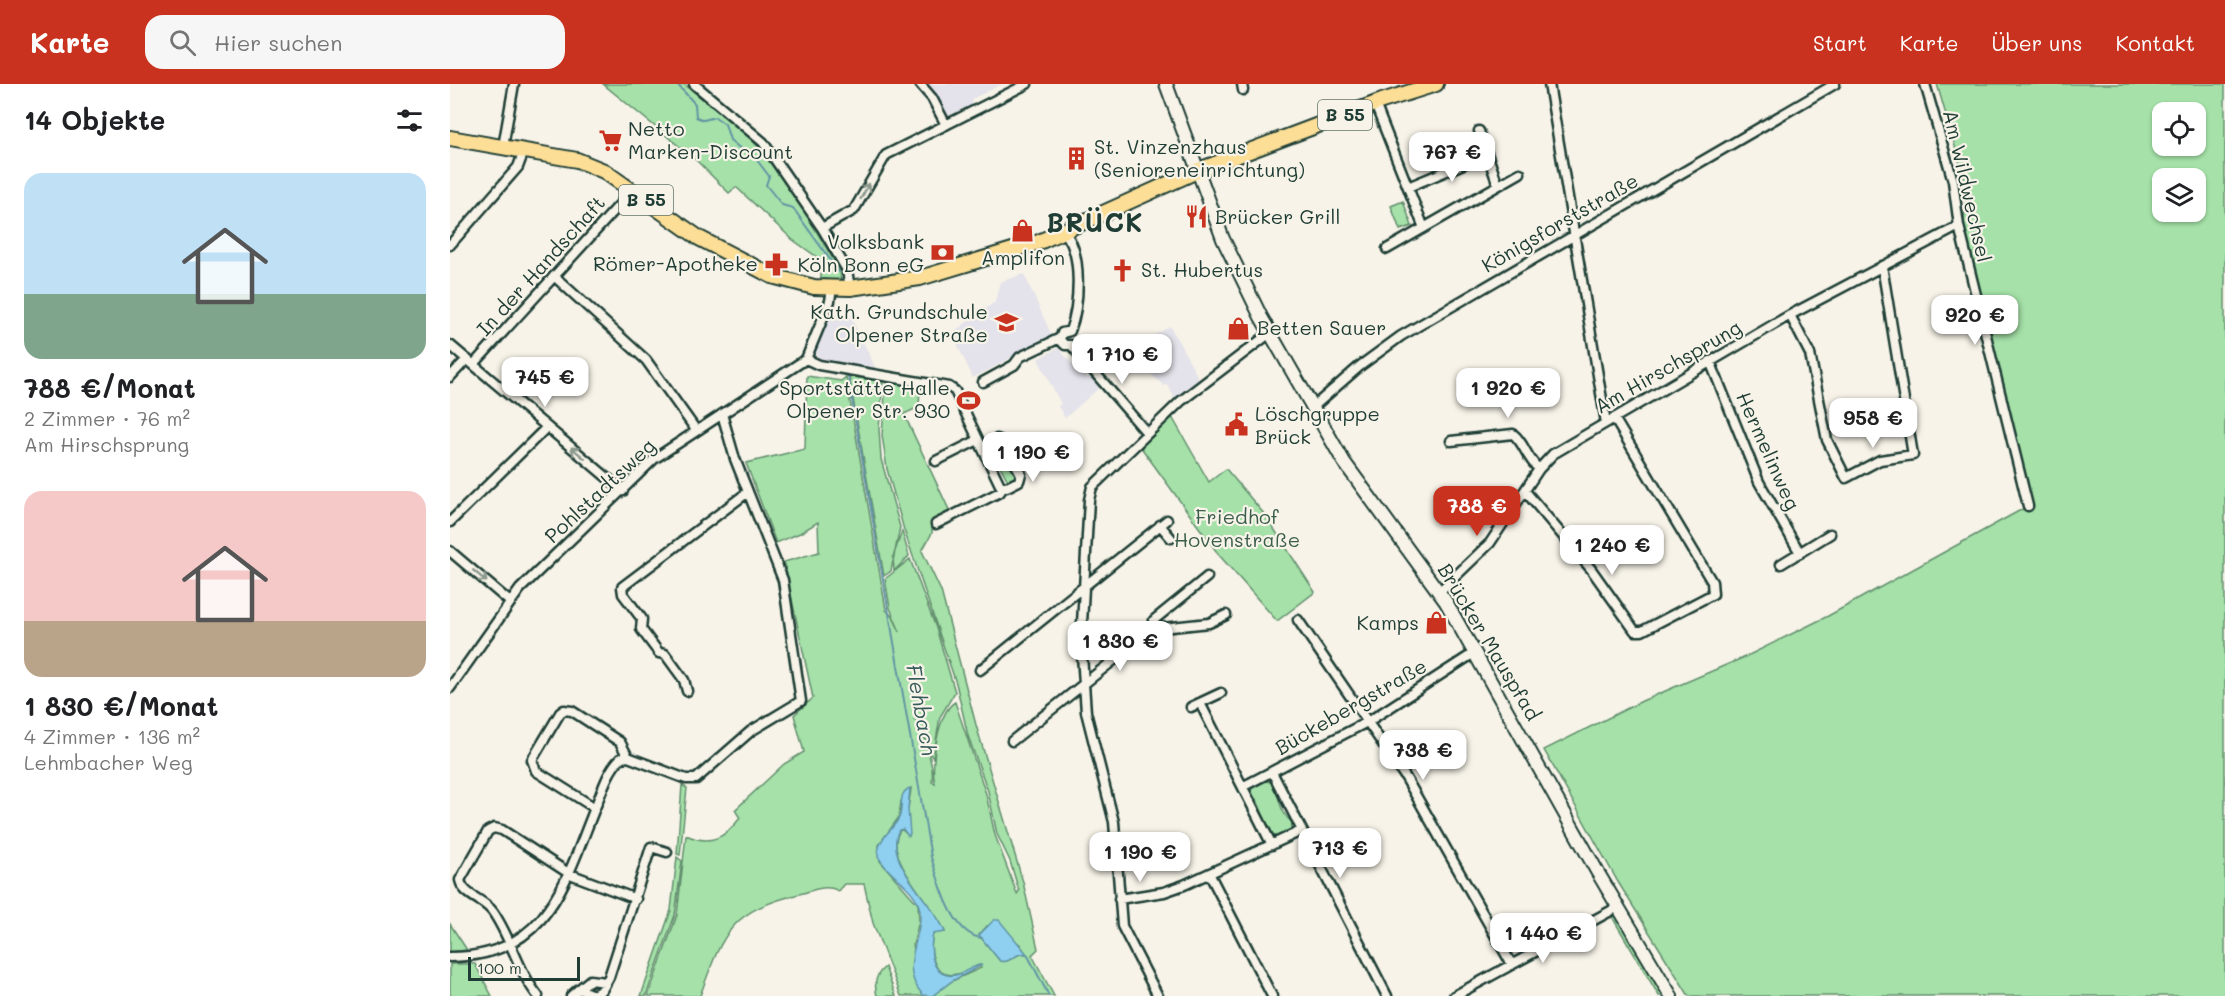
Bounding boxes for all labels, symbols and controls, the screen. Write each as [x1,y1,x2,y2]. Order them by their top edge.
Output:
search box [145,15,565,69]
text: Karte [30,24,109,60]
icon: search [166,26,199,59]
text: Hier suchen [214,28,342,57]
text: Start [1813,29,1867,56]
text: Karte [1900,29,1958,56]
text: Über uns [1991,29,2082,56]
text: Kontakt [2115,29,2195,56]
road number: B 55 [1318,100,1372,130]
map controls [2152,102,2206,222]
button: locate [2152,102,2206,156]
text: 14 Objekte [24,103,165,137]
icon: filters [393,104,426,137]
street label: Am Wildwechsel [1938,107,1998,265]
place label: Netto Marken-Discount [628,115,793,164]
supermarket icon: Netto Marken-Discount [597,127,623,153]
pin: 767 € [1410,132,1494,183]
place label: St. Vinzenzhaus (Senioreneinrichtung) [1094,133,1305,182]
text: 767 € [1423,138,1481,164]
building icon: St. Vinzenzhaus (Senioreneinrichtung) [1063,145,1089,171]
street label: Königsforststraße [1476,167,1643,278]
button: layers [2152,168,2206,222]
one-way arrow [859,183,871,200]
road number: B 55 [619,185,673,215]
street label: In der Handschaft [470,190,610,341]
place label: Brücker Grill [1215,203,1341,229]
restaurant icon: Brücker Grill [1184,204,1210,230]
district label: BRÜCK [1046,205,1144,239]
icon: home [171,212,279,320]
shop icon: Amplifon [1010,217,1036,243]
place label: Volksbank Köln Bonn eG [797,228,924,277]
bank icon: Volksbank Köln Bonn eG [929,240,955,266]
place label: Amplifon [981,244,1065,270]
place label: Römer-Apotheke [593,250,758,276]
pharmacy icon: Römer-Apotheke [763,251,789,277]
place label: St. Hubertus [1141,256,1263,282]
church icon: St. Hubertus [1110,257,1136,283]
pin: 920 € [1933,295,2017,346]
place label: Kath. Grundschule Olpener Straße [810,298,988,347]
text: 920 € [1945,301,2005,327]
school or university icon: Kath. Grundschule Olpener Straße [993,310,1019,336]
place label: Betten Sauer [1257,314,1386,340]
street label: Am Hirschsprung [1590,314,1745,419]
shop icon: Betten Sauer [1226,315,1252,341]
pin: 1 710 € [1067,334,1177,385]
text: 1 710 € [1086,340,1158,366]
pin: 745 € [503,357,587,408]
text: 745 € [516,363,574,389]
pin: 1 920 € [1453,368,1563,419]
text: 788 €/Monat [24,371,196,405]
place label: Sportstätte Halle Olpener Str. 930 [779,374,950,423]
text: 1 920 € [1470,374,1546,400]
sports icon: Sportstätte Halle Olpener Str. 930 [955,387,981,413]
street label: Hermelinweg [1731,387,1807,514]
pin: 958 € [1831,398,1915,449]
place label: Löschgruppe Brück [1255,400,1380,449]
text: 958 € [1843,404,1903,430]
text: 2 Zimmer · 76 m² [24,405,190,431]
public building icon: Löschgruppe Brück [1224,412,1250,438]
text: Am Hirschsprung [24,431,189,457]
street label: Pohlstadtsweg [539,432,660,548]
pin: 1 190 € [978,432,1088,483]
text: 1 190 € [996,438,1070,464]
one-way arrow [571,447,587,460]
pin: 788 € [1435,486,1519,537]
text: 788 € [1447,492,1507,518]
park label: Friedhof Hovenstraße [1174,503,1300,552]
pin: 1 240 € [1557,525,1667,576]
icon: home [171,530,279,638]
text: 1 240 € [1574,531,1650,557]
street label: Brücker Mauspfad [1433,558,1547,725]
one-way arrow [472,570,488,583]
place label: Kamps [1356,609,1419,635]
shop icon: Kamps [1424,610,1450,636]
pin: 1 830 € [1065,621,1175,672]
text: 1 830 € [1082,627,1158,653]
street label: Bückebergstraße [1270,652,1431,760]
water label: Flehbach [901,662,944,758]
text: 1 830 €/Monat [24,689,218,723]
text: 4 Zimmer · 136 m² [24,723,200,749]
pin: 738 € [1381,730,1465,781]
text: 738 € [1394,736,1452,762]
text: Lehmbacher Weg [24,749,193,775]
pin: 713 € [1298,828,1382,879]
pin: 1 190 € [1085,832,1195,883]
text: 713 € [1312,834,1368,860]
text: 1 190 € [1103,838,1177,864]
pin: 1 440 € [1488,913,1598,964]
text: 1 440 € [1504,919,1582,945]
scale bar [468,954,580,982]
text: 100 m [477,957,522,978]

